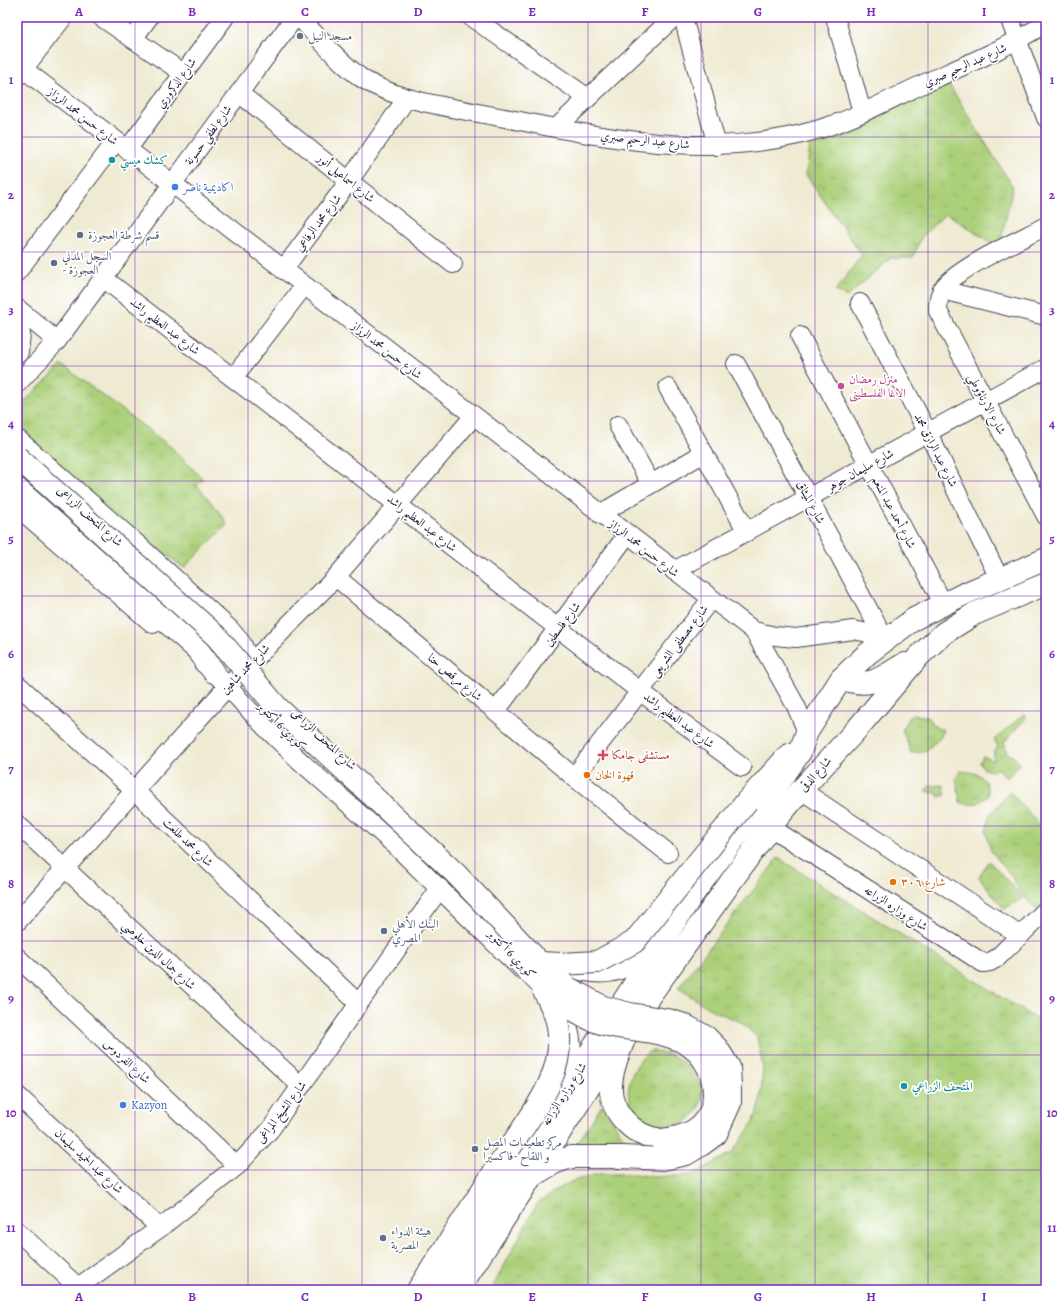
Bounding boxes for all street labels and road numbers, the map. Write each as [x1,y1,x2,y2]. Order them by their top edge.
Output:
street label: شارع عبد الرحيم صبري [921,39,1011,94]
street label: شارع الدكروري [152,54,202,113]
street label: شارع حسن محمد الرزاز [42,83,122,151]
street label: شارع لطفي حسونة [181,102,239,171]
street label: شارع عبد الرحيم صبري [599,127,691,157]
street label: شارع اسماعيل أنور [311,149,378,209]
street label: شارع محمد الرفاعي [291,191,347,257]
street label: شارع عبد العظيم راشد [124,294,203,362]
street label: شارع حسن محمد الرزاز [346,317,426,385]
street label: شارع الارناؤوطي [961,371,1010,439]
street label: شارع عبد الرازق محمد [908,410,962,491]
street label: شارع سليمان جوهر [822,445,898,499]
street label: شارع أحمد عبد المنعم [866,473,920,553]
street label: شارع الميثاق [790,478,829,528]
street label: شارع المتحف الزراعى [52,482,127,552]
street label: شارع عبد العظيم راشد [381,491,460,559]
street label: شارع حسن محمد الرزاز [603,515,683,583]
street label: شارع فلسطين [540,598,586,651]
street label: شارع مصطفى الشريعى [647,601,714,682]
street label: شارع محمد شاهين [217,640,275,700]
street label: شارع مرقص حنا [422,649,486,707]
street label: شارع عبد العظيم راشد [638,688,718,755]
street label: كوبري 6 أكتوبر [251,697,310,755]
street label: شارع المتحف الزراعى [286,705,360,776]
street label: شارع الدقى [795,753,837,797]
street label: شارع محمد طلعت [157,814,217,872]
street label: شارع وزاره الزراعه [860,882,931,937]
street label: شارع جمال الدين خلوصي [117,917,199,995]
street label: كوبري 6 أكتوبر [482,924,540,984]
street label: شارع الفردوس [98,1035,154,1089]
street label: شارع وزاره الزراعه [538,1059,593,1130]
street label: شارع الشيخ المراغى [252,1077,312,1148]
street label: شارع عبد الحميد سليمان [49,1125,127,1199]

